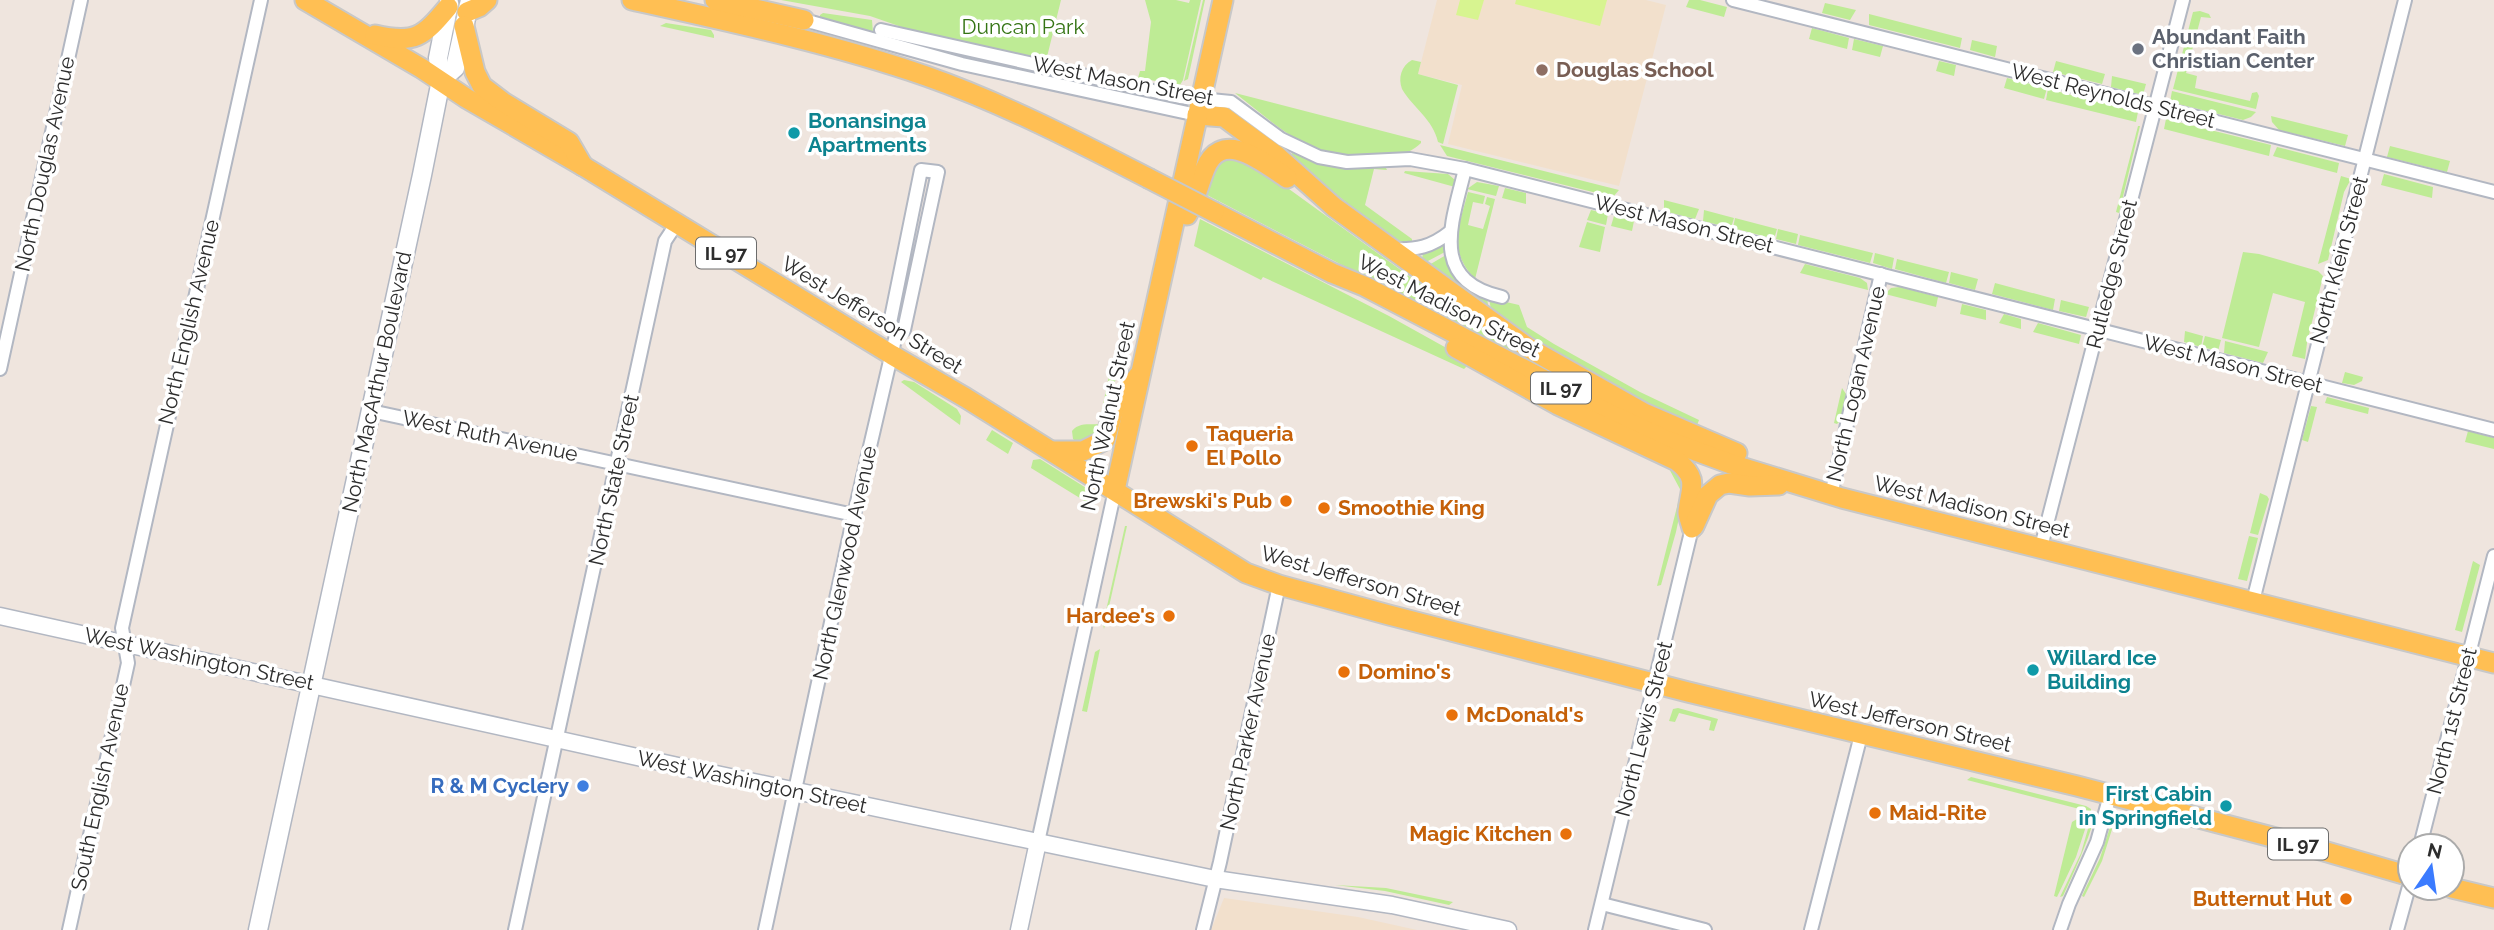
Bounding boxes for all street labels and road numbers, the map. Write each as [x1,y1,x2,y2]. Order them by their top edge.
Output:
street label: West Mason Street [1031,51,1216,110]
street label: North Douglas Avenue [9,54,80,274]
street label: West Reynolds Street [2008,58,2218,133]
street label: North Klein Street [2304,173,2373,346]
street label: West Mason Street [1592,189,1776,258]
street label: Rutledge Street [2081,197,2142,351]
street label: North English Avenue [153,217,224,427]
road number: IL 97 [696,238,756,268]
street label: North MacArthur Boulevard [337,249,416,515]
street label: West Madison Street [1354,249,1545,362]
street label: West Jefferson Street [777,251,967,379]
street label: North Logan Avenue [1821,284,1890,484]
street label: North Walnut Street [1075,319,1140,513]
street label: West Mason Street [2141,329,2325,398]
road number: IL 97 [1531,372,1591,404]
street label: North State Street [583,392,644,568]
street label: West Ruth Avenue [400,405,580,466]
street label: North Glenwood Avenue [807,444,882,682]
street label: West Madison Street [1871,470,2073,543]
street label: West Jefferson Street [1258,540,1464,621]
street label: West Washington Street [82,622,316,695]
street label: North Parker Avenue [1214,631,1281,833]
street label: North Lewis Street [1610,639,1677,819]
street label: North 1st Street [2421,645,2482,797]
street label: South English Avenue [65,681,134,893]
street label: West Jefferson Street [1806,686,2014,757]
street label: West Washington Street [635,745,869,818]
road number: IL 97 [2268,828,2328,860]

